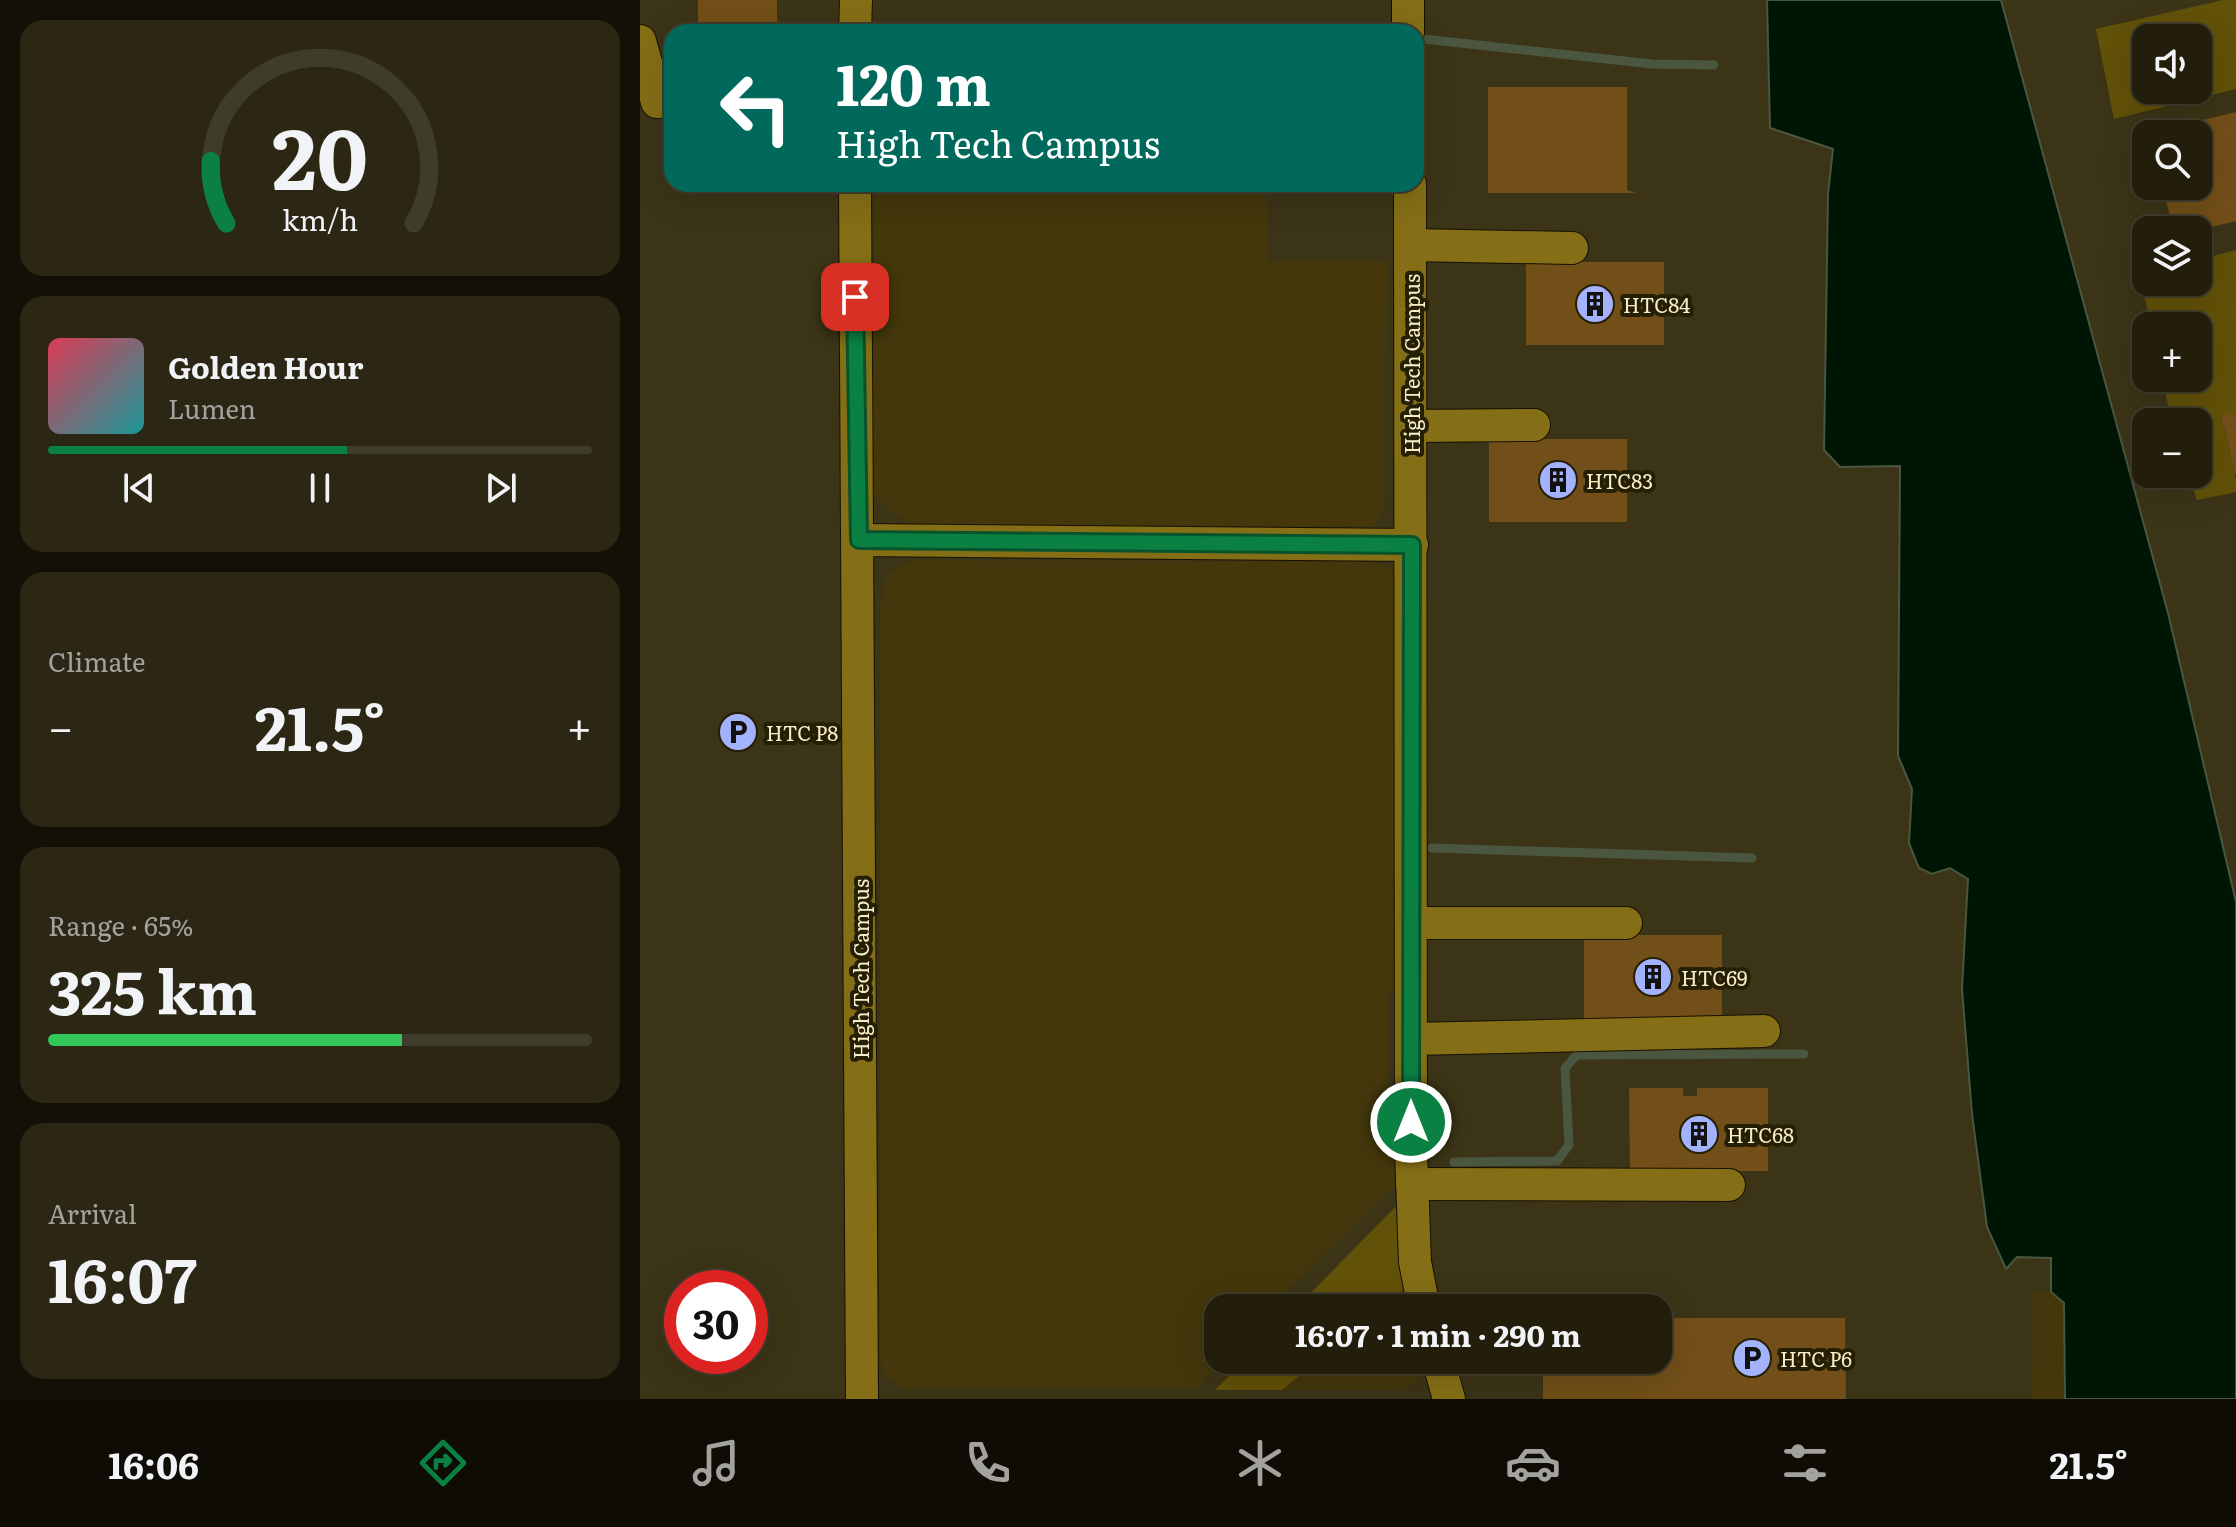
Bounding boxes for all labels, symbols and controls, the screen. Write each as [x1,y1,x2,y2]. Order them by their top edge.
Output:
map controls [2132,24,2212,488]
button: sound [2132,24,2212,104]
text: 120 m [836,40,991,123]
icon: left [704,56,808,160]
text: 20 [272,91,368,215]
text: High Tech Campus [836,116,1160,169]
button: search [2132,120,2212,200]
text: km/h [282,197,358,240]
button: layers [2132,216,2212,296]
pin [821,263,889,331]
street label: High Tech Campus [1396,274,1426,454]
icon: arrive [833,275,877,319]
building icon: HTC84 [1574,283,1616,325]
place label: HTC84 [1623,289,1690,319]
button: + [2132,312,2212,392]
text: Golden Hour [168,344,363,388]
text: Lumen [168,388,256,427]
button: − [2132,408,2212,488]
building icon: HTC83 [1537,459,1579,501]
place label: HTC83 [1586,465,1653,495]
icon: previous [117,466,161,510]
icon: pause [298,466,342,510]
icon: next [479,466,523,510]
text: Climate [48,641,146,680]
text: 21.5° [255,680,385,769]
text: − [48,692,74,758]
text: + [566,692,592,758]
parking icon: HTC P8 [717,711,759,753]
place label: HTC P8 [766,717,838,747]
street label: High Tech Campus [845,879,875,1059]
text: Range · 65% [48,905,193,944]
text: 325 km [48,944,257,1033]
building icon: HTC69 [1632,956,1674,998]
place label: HTC69 [1681,962,1748,992]
position arrow [1369,1080,1453,1164]
building icon: HTC68 [1678,1113,1720,1155]
place label: HTC68 [1727,1119,1794,1149]
text: Arrival [48,1193,137,1232]
text: 16:07 [48,1232,197,1321]
speed limit sign: 30 [664,1270,768,1374]
text: 16:07 · 1 min · 290 m [1295,1312,1581,1356]
parking icon: HTC P6 [1731,1337,1773,1379]
place label: HTC P6 [1780,1343,1852,1373]
icon: directions [415,1435,471,1491]
icon: music [688,1435,744,1491]
icon: phone [960,1435,1016,1491]
icon: climate [1232,1435,1288,1491]
icon: car [1505,1435,1561,1491]
icon: filters [1777,1435,1833,1491]
text: 16:06 [108,1437,199,1490]
text: 21.5° [2049,1437,2128,1490]

